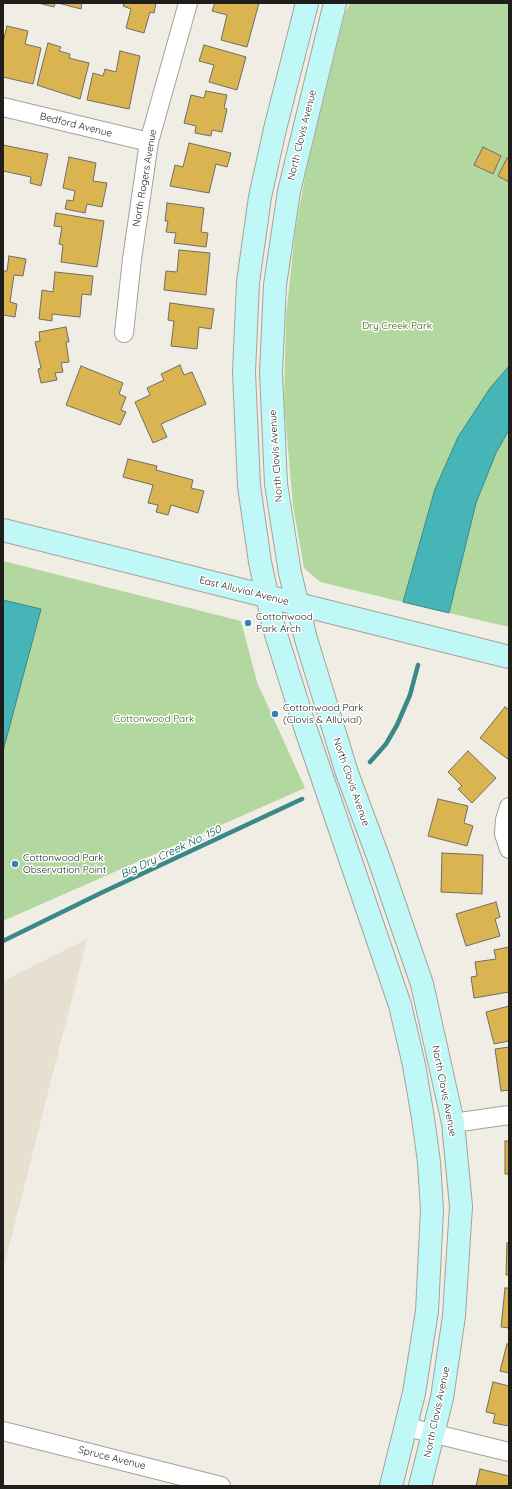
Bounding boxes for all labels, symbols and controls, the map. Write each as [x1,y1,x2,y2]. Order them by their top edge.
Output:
street label: North Clovis Avenue [285,89,319,181]
street label: Bedford Avenue [39,110,113,140]
street label: North Rogers Avenue [131,128,159,228]
park label: Dry Creek Park [362,320,432,332]
street label: North Clovis Avenue [267,409,285,503]
street label: East Alluvial Avenue [198,574,290,608]
place label: Cottonwood Park Arch [256,611,313,634]
marker: Cottonwood Park Arch [243,618,253,628]
place label: Cottonwood Park (Clovis & Alluvial) [283,702,364,726]
marker: Cottonwood Park (Clovis & Alluvial) [270,709,280,719]
park label: Cottonwood Park [114,713,194,725]
street label: North Clovis Avenue [330,736,372,828]
water label: Big Dry Creek No. 150 [119,823,223,881]
place label: Cottonwood Park Observation Point [23,852,106,876]
marker: Cottonwood Park Observation Point [10,859,20,869]
street label: North Clovis Avenue [429,1044,459,1138]
street label: North Clovis Avenue [421,1365,453,1459]
street label: Spruce Avenue [77,1444,147,1472]

